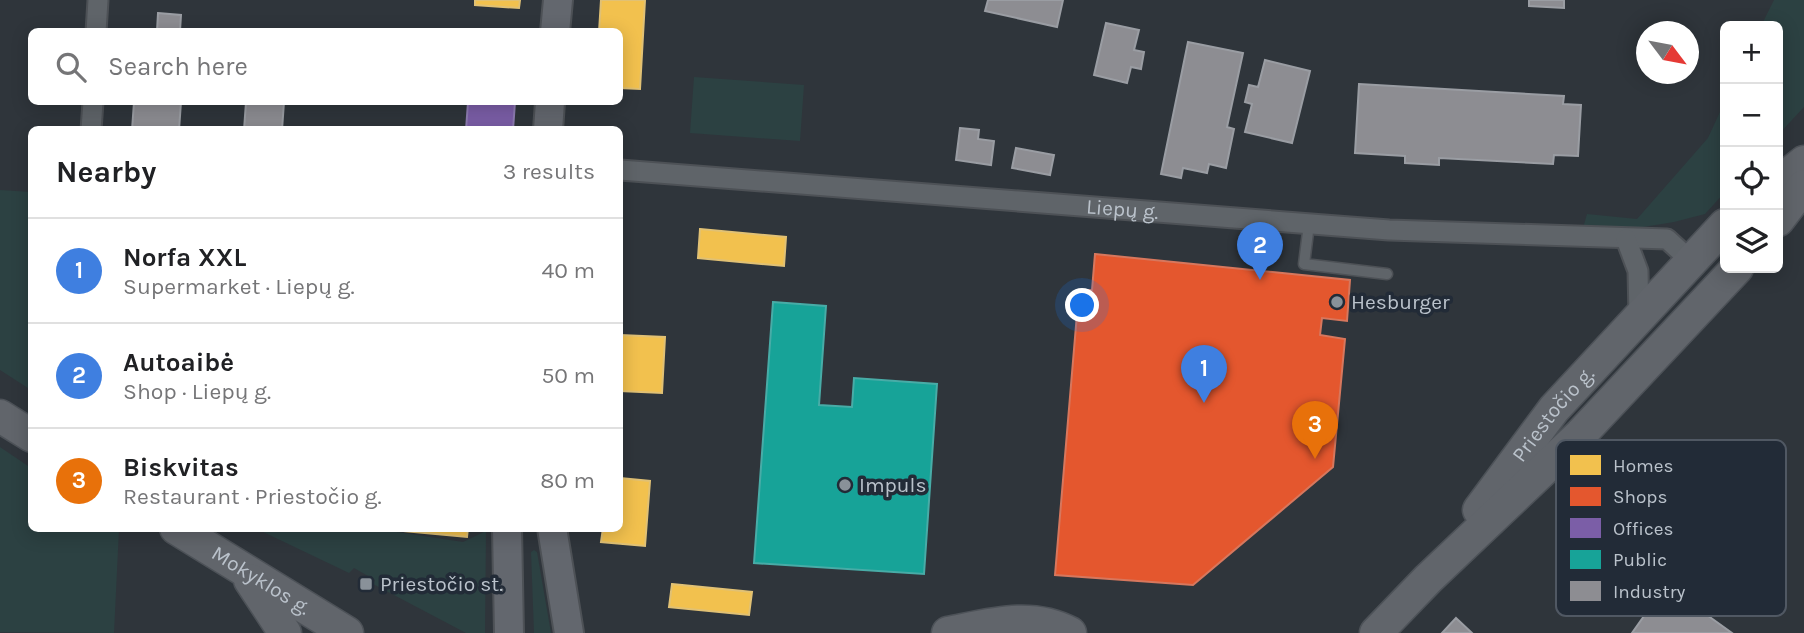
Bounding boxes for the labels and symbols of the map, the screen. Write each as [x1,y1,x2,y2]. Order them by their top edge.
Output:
north arrow [1636,21,1699,84]
street label: Liepų g. [1085,194,1160,224]
pin: 2 [1237,222,1283,280]
your location [1065,288,1099,322]
place label: Hesburger [1351,290,1450,314]
marker: Hesburger [1329,294,1345,310]
pin: 1 [1181,345,1227,403]
street label: Priestočio g. [1507,362,1599,467]
pin: 3 [1292,401,1338,459]
legend [1556,440,1786,616]
text: Homes [1613,455,1674,477]
place label: Impuls [859,473,926,497]
marker: Impuls [837,477,853,493]
text: Shops [1613,486,1667,508]
text: Offices [1613,518,1674,540]
street label: Mokyklos g. [207,541,315,620]
text: Public [1613,549,1667,571]
place label: Priestočio st. [380,572,503,596]
marker: Priestočio st. [358,576,374,592]
text: Industry [1613,581,1686,603]

